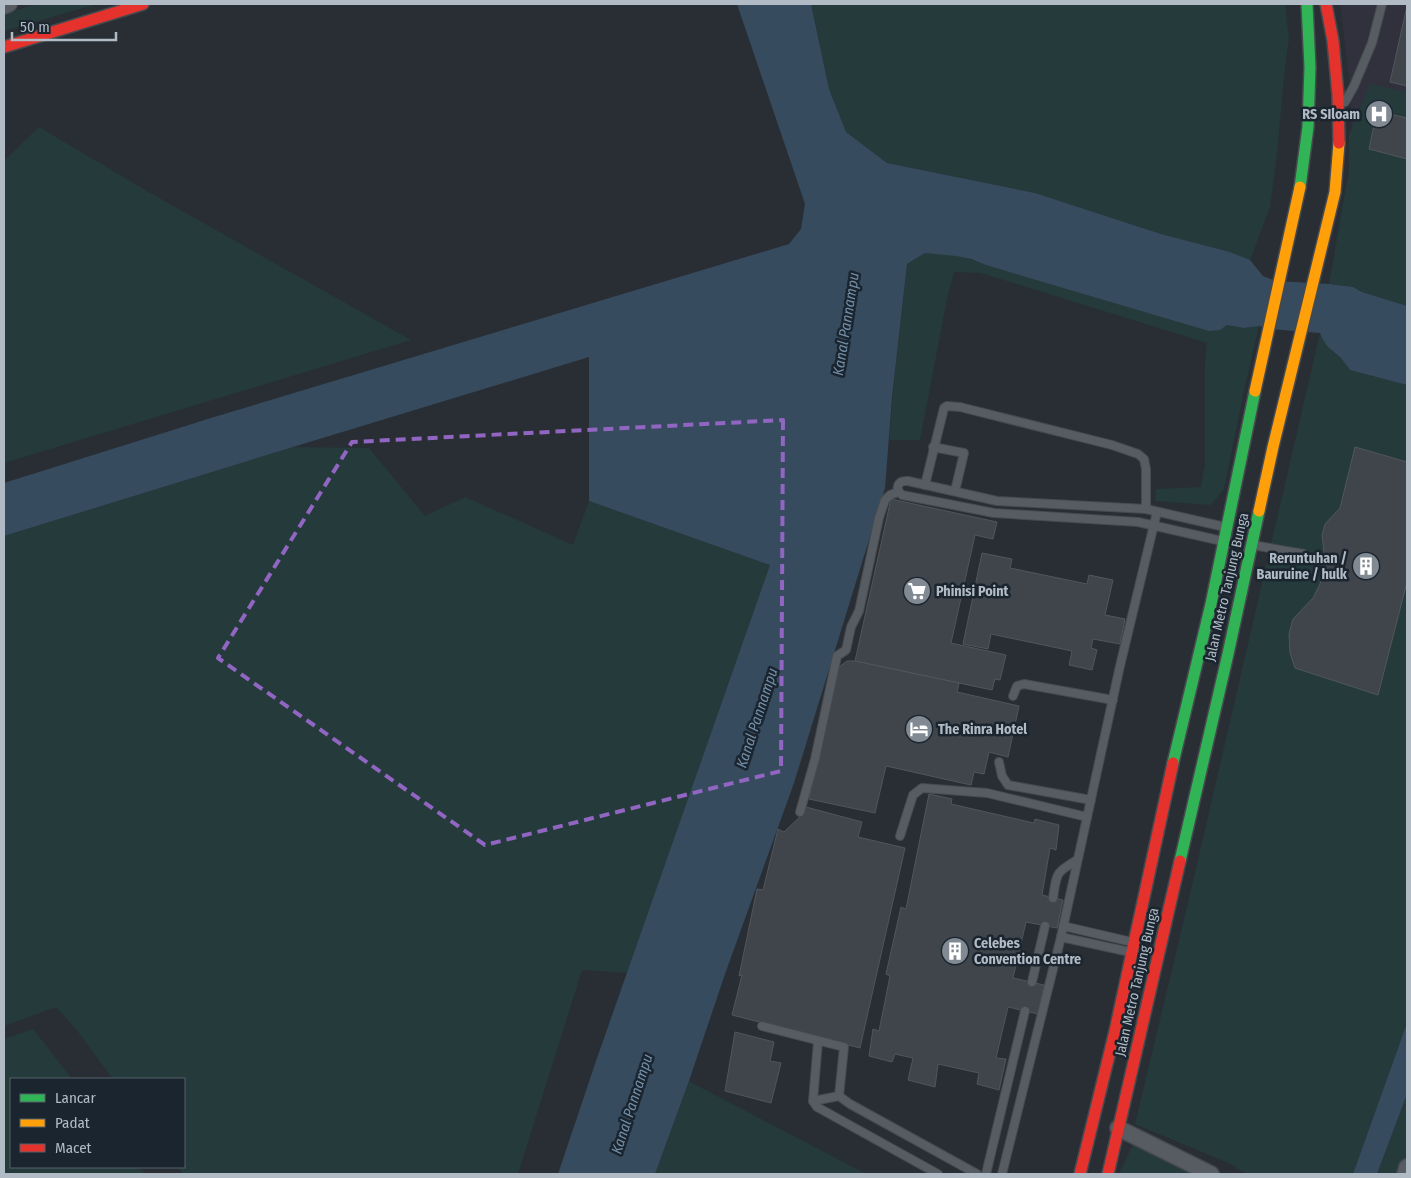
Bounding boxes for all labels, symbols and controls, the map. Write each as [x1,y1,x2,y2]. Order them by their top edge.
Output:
scale bar [12,10,116,42]
text: 50 m [20,18,50,36]
hospital icon: RS SIloam [1364,99,1394,129]
place label: RS SIloam [1302,106,1360,123]
water label: Kanal Pannampu [829,271,863,377]
street label: Jalan Metro Tanjung Bunga [1202,511,1252,663]
place label: Reruntuhan / Bauruine / hulk [1257,550,1348,583]
building icon: Reruntuhan / Bauruine / hulk [1351,551,1381,581]
supermarket icon: Phinisi Point [902,576,932,606]
place label: Phinisi Point [936,583,1010,600]
water label: Kanal Pannampu [732,665,782,770]
hotel icon: The Rinra Hotel [904,714,934,744]
place label: The Rinra Hotel [938,721,1027,738]
street label: Jalan Metro Tanjung Bunga [1112,906,1162,1058]
place label: Celebes Convention Centre [974,935,1081,968]
building icon: Celebes Convention Centre [940,936,970,966]
water label: Kanal Pannampu [607,1051,657,1156]
legend [10,1078,185,1168]
text: Lancar [55,1089,96,1107]
text: Padat [55,1114,90,1132]
text: Macet [55,1139,92,1157]

